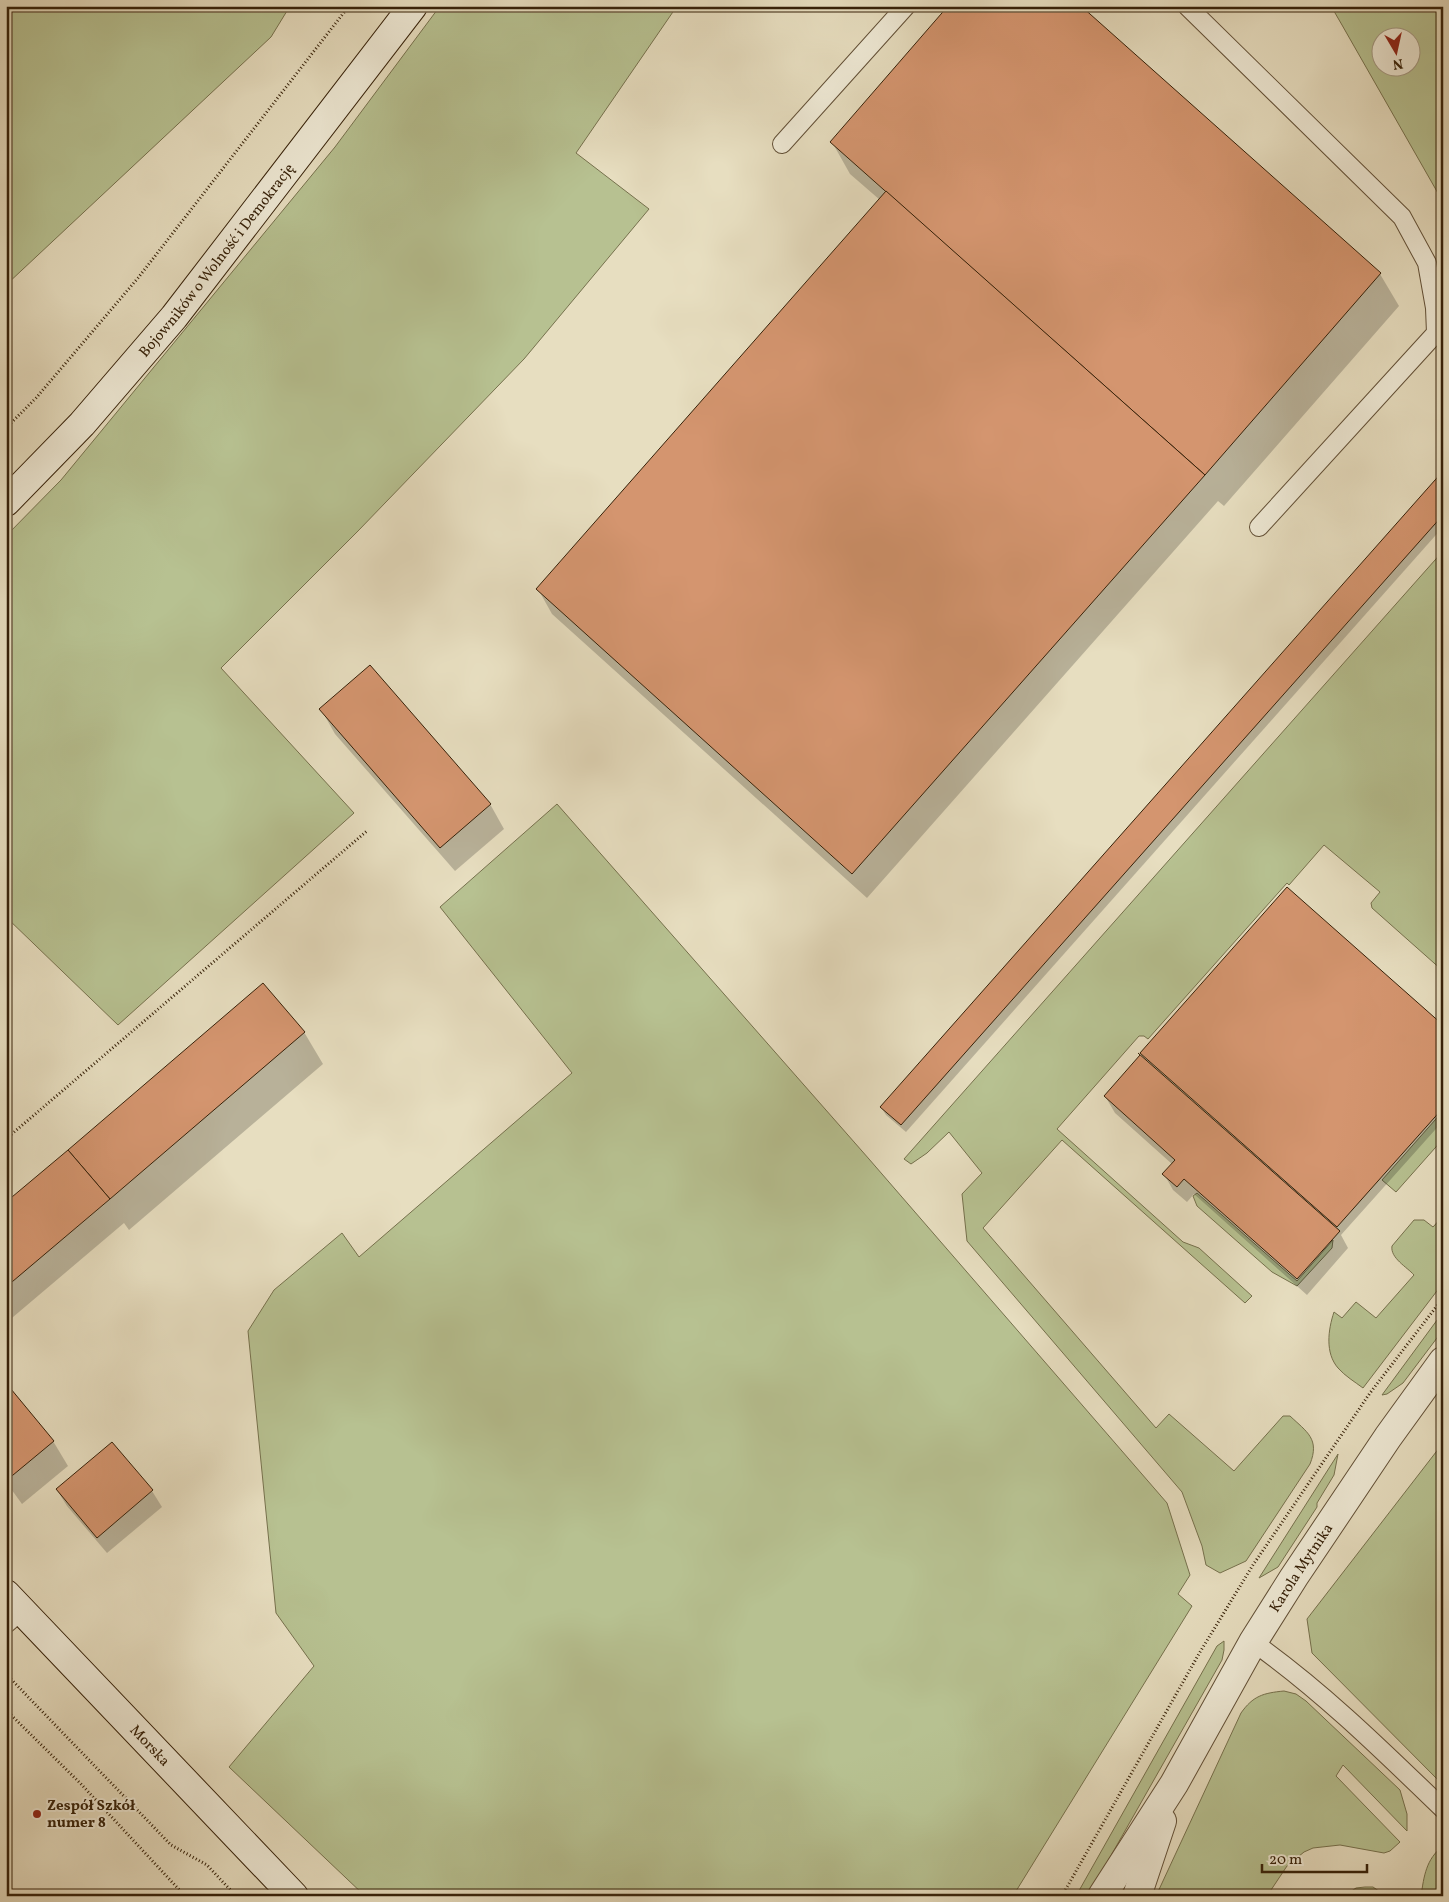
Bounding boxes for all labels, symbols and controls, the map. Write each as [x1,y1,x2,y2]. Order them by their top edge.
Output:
north arrow [1372,28,1422,78]
text: N [1391,53,1404,74]
street label: Bojowników o Wolność i Demokrację [135,160,300,362]
street label: Karola Mytnika [1265,1520,1339,1617]
street label: Morska [124,1721,174,1772]
place label: Zespół Szkół numer 8 [47,1796,136,1834]
marker: Zespół Szkół numer 8 [31,1808,43,1820]
scale bar [1262,1842,1366,1874]
text: 20 m [1269,1850,1302,1871]

